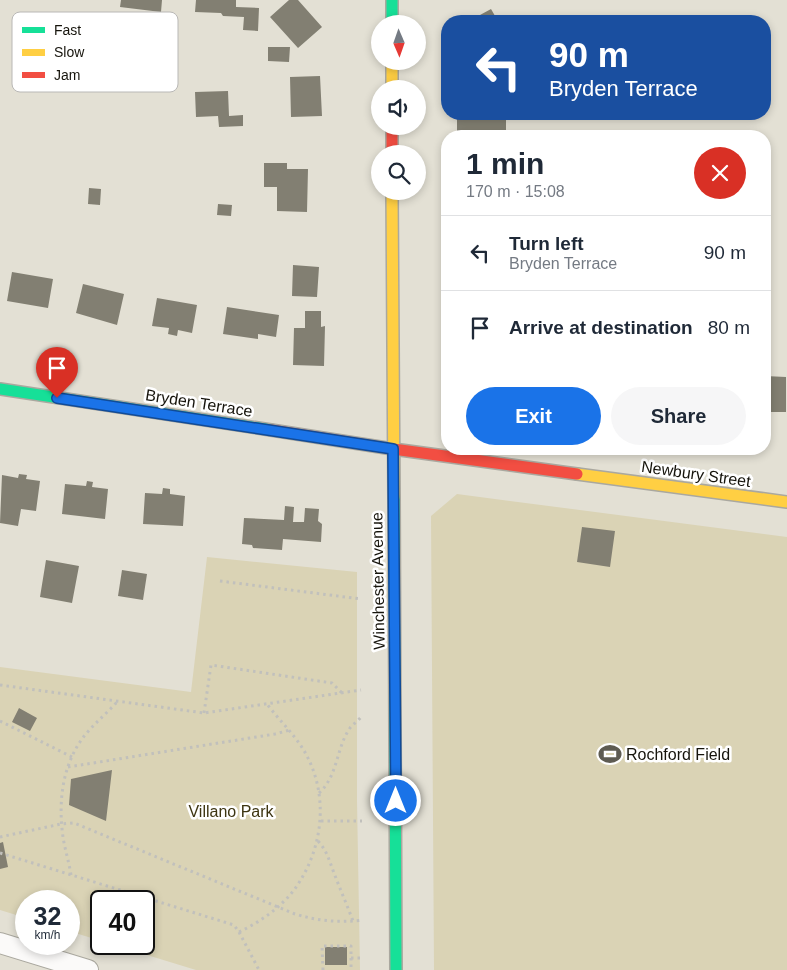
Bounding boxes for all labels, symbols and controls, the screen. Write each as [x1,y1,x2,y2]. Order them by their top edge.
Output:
legend [12,12,178,92]
north arrow [371,15,426,70]
map controls [371,15,426,200]
text: Fast [54,22,81,38]
icon: left [466,35,531,100]
text: 90 m [549,35,629,74]
text: Slow [54,44,85,60]
text: Jam [54,67,80,83]
text: Bryden Terrace [549,76,698,101]
button: sound [371,80,426,135]
button: search [371,145,426,200]
text: 1 min [466,147,544,180]
button: close [694,147,746,199]
text: 170 m · 15:08 [466,183,565,200]
text: Turn left [509,233,584,254]
icon: left [466,239,494,267]
text: 90 m [704,242,746,263]
text: Bryden Terrace [509,255,617,272]
icon: arrive [466,314,494,342]
text: Arrive at destination [509,317,693,338]
text: 80 m [708,317,750,338]
pin [36,347,78,398]
icon: arrive [43,354,71,382]
street label: Bryden Terrace [144,386,254,420]
button: Exit [466,387,601,445]
button: Share [611,387,746,445]
street label: Newbury Street [640,458,752,490]
street label: Winchester Avenue [368,512,388,650]
sports icon: Rochford Field [597,741,623,767]
place label: Rochford Field [626,746,730,763]
position arrow [369,774,421,826]
park label: Villano Park [188,803,275,820]
speed limit sign: 40 [90,890,155,955]
text: 32 [34,902,61,930]
text: km/h [34,928,61,942]

